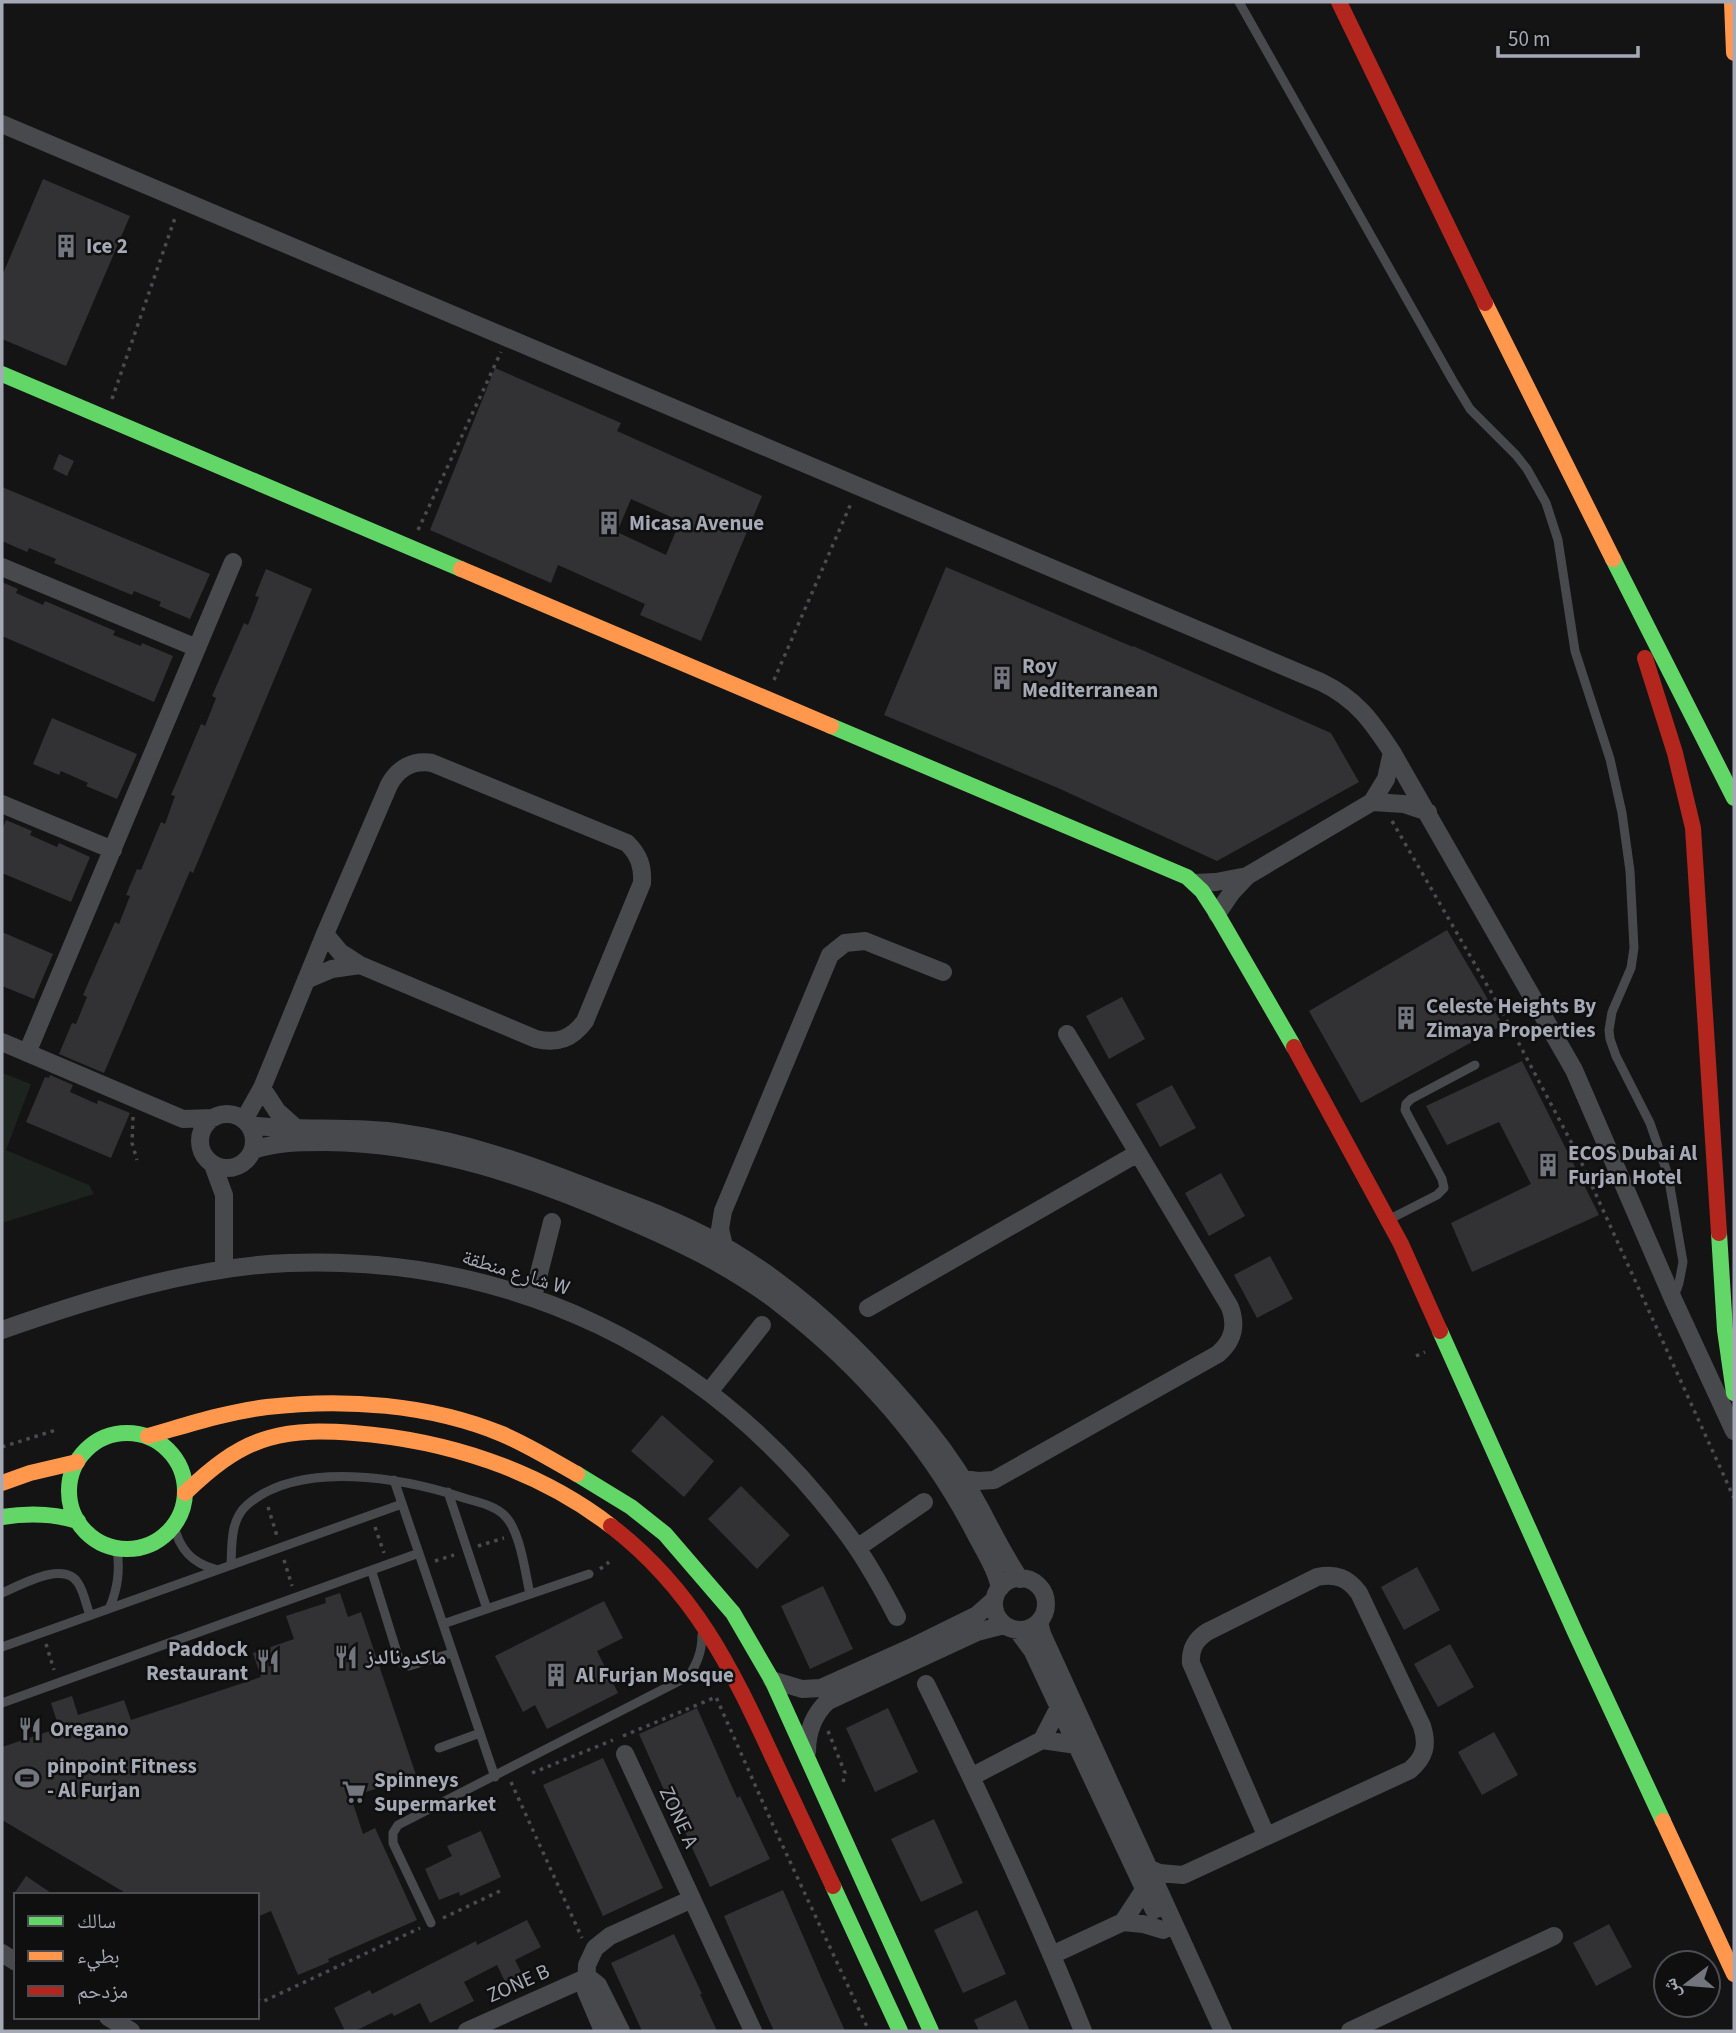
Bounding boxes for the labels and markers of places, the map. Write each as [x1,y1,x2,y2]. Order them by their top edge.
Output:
place label: Ice 2 [86,231,128,261]
building icon: Ice 2 [52,232,80,260]
place label: Micasa Avenue [629,508,764,538]
building icon: Micasa Avenue [595,509,623,537]
place label: Roy Mediterranean [1022,651,1158,705]
building icon: Roy Mediterranean [988,664,1016,692]
place label: Celeste Heights By Zimaya Properties [1426,991,1596,1045]
building icon: Celeste Heights By Zimaya Properties [1392,1004,1420,1032]
place label: ECOS Dubai Al Furjan Hotel [1568,1138,1697,1192]
building icon: ECOS Dubai Al Furjan Hotel [1534,1151,1562,1179]
place label: Paddock Restaurant [146,1634,248,1688]
place label: ماكدونالدز [365,1642,446,1672]
restaurant icon: ماكدونالدز [332,1643,360,1671]
restaurant icon: Paddock Restaurant [254,1647,282,1675]
place label: Al Furjan Mosque [575,1660,734,1690]
building icon: Al Furjan Mosque [542,1661,570,1689]
place label: Oregano [50,1714,129,1744]
restaurant icon: Oregano [16,1715,44,1743]
place label: pinpoint Fitness - Al Furjan [47,1751,197,1805]
sports icon: pinpoint Fitness - Al Furjan [13,1764,41,1792]
place label: Spinneys Supermarket [374,1765,496,1819]
supermarket icon: Spinneys Supermarket [340,1778,368,1806]

